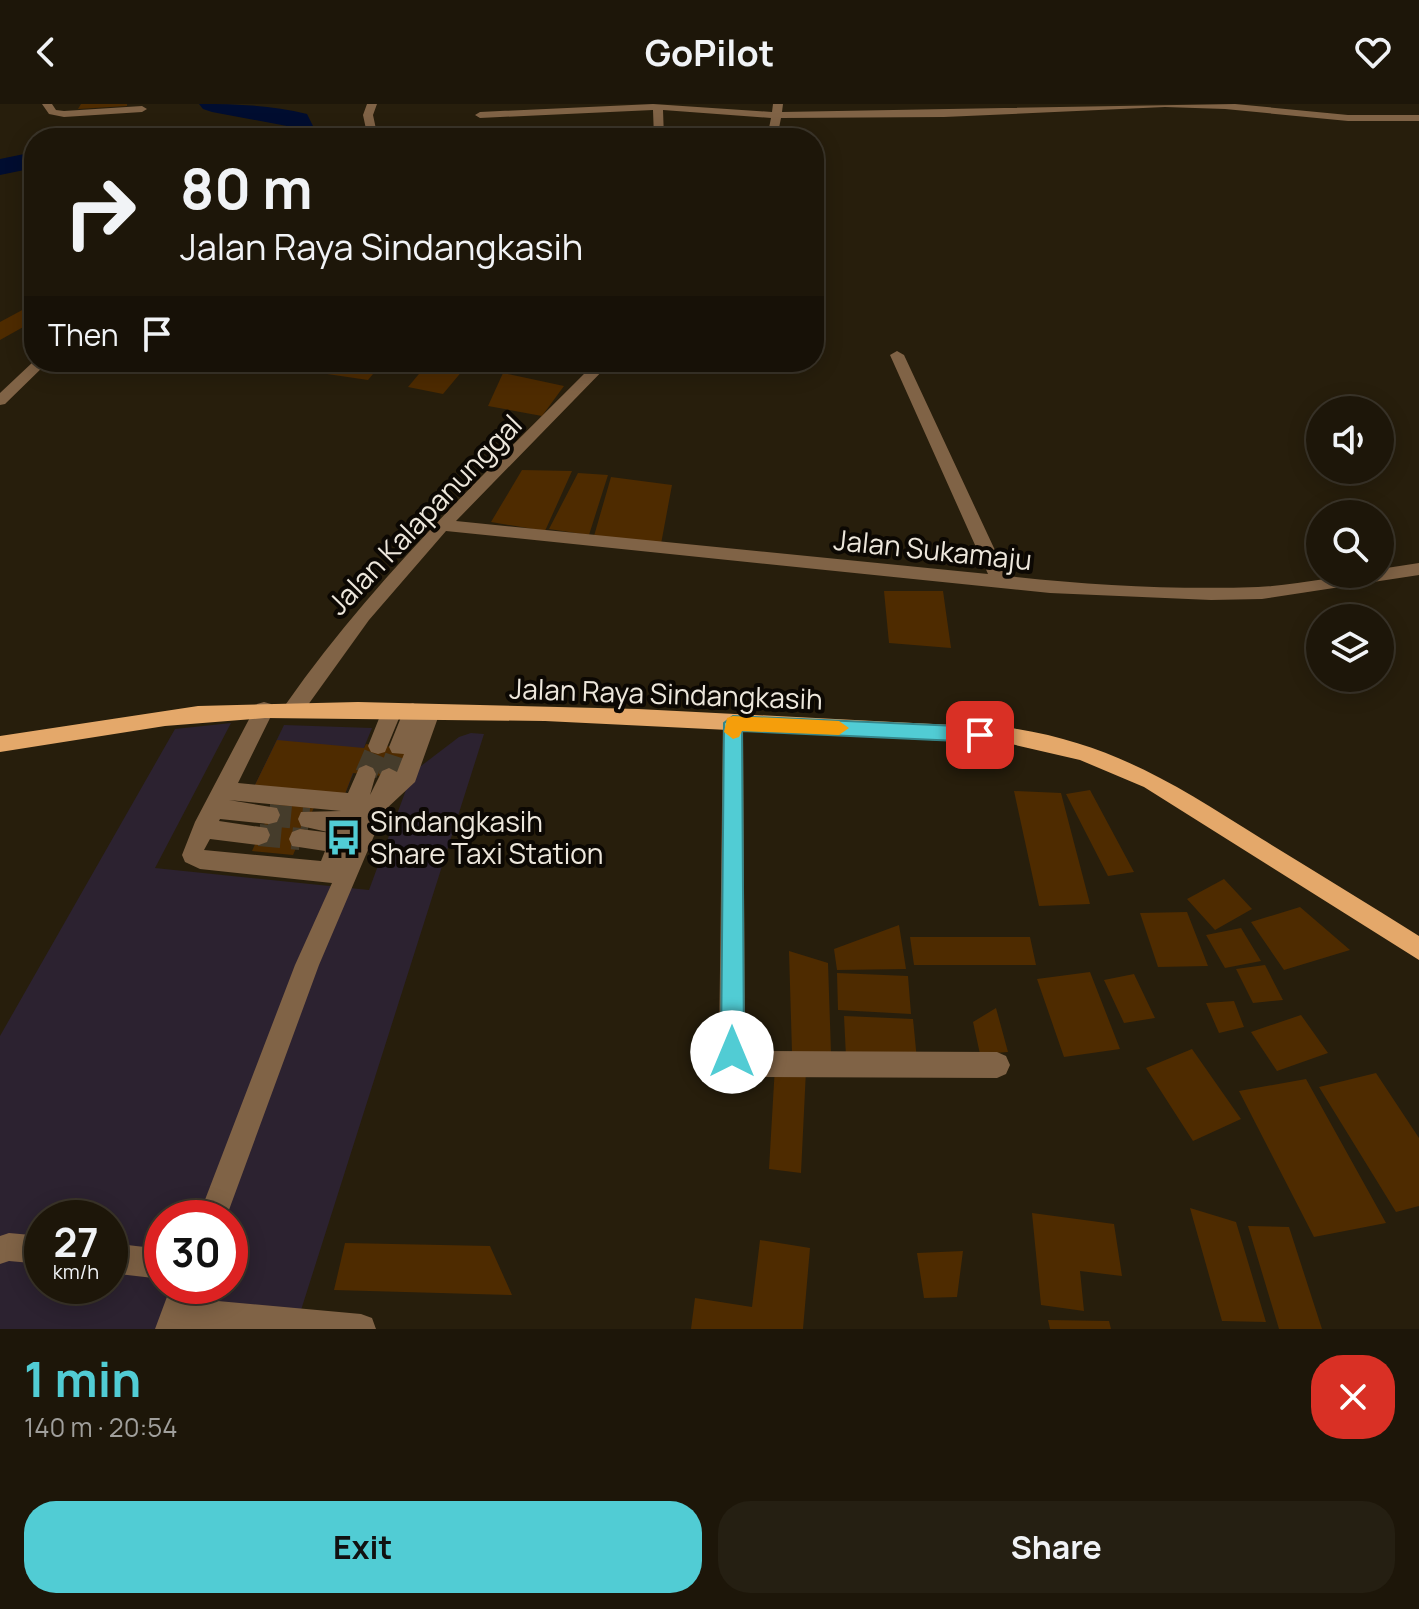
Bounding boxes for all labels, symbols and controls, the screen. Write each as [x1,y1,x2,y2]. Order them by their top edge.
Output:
text: GoPilot [645,28,774,77]
icon: back [24,30,68,74]
icon: heart [1351,30,1395,74]
text: 80 m [180,149,313,226]
icon: right [48,160,152,264]
text: Jalan Raya Sindangkasih [180,222,583,271]
icon: arrive [135,312,179,356]
text: Then [48,314,119,355]
map controls [1306,396,1394,692]
button: sound [1306,396,1394,484]
street label: Jalan Kalapanunggal [319,406,529,622]
button: search [1306,500,1394,588]
street label: Jalan Sukamaju [832,520,1034,578]
button: layers [1306,604,1394,692]
street label: Jalan Raya Sindangkasih [509,669,823,717]
pin [946,701,1014,769]
icon: arrive [958,713,1002,757]
place label: Sindangkasih Share Taxi Station [370,802,603,872]
bus stop icon: Sindangkasih Share Taxi Station [325,818,363,856]
position arrow [690,1010,774,1094]
speed limit sign: 30 [144,1200,248,1304]
text: 27 [53,1214,99,1269]
text: km/h [53,1258,99,1285]
text: 1 min [24,1346,141,1411]
button: close [1311,1355,1395,1439]
text: 140 m · 20:54 [24,1409,178,1445]
button: Exit [24,1501,702,1593]
button: Share [718,1501,1395,1593]

